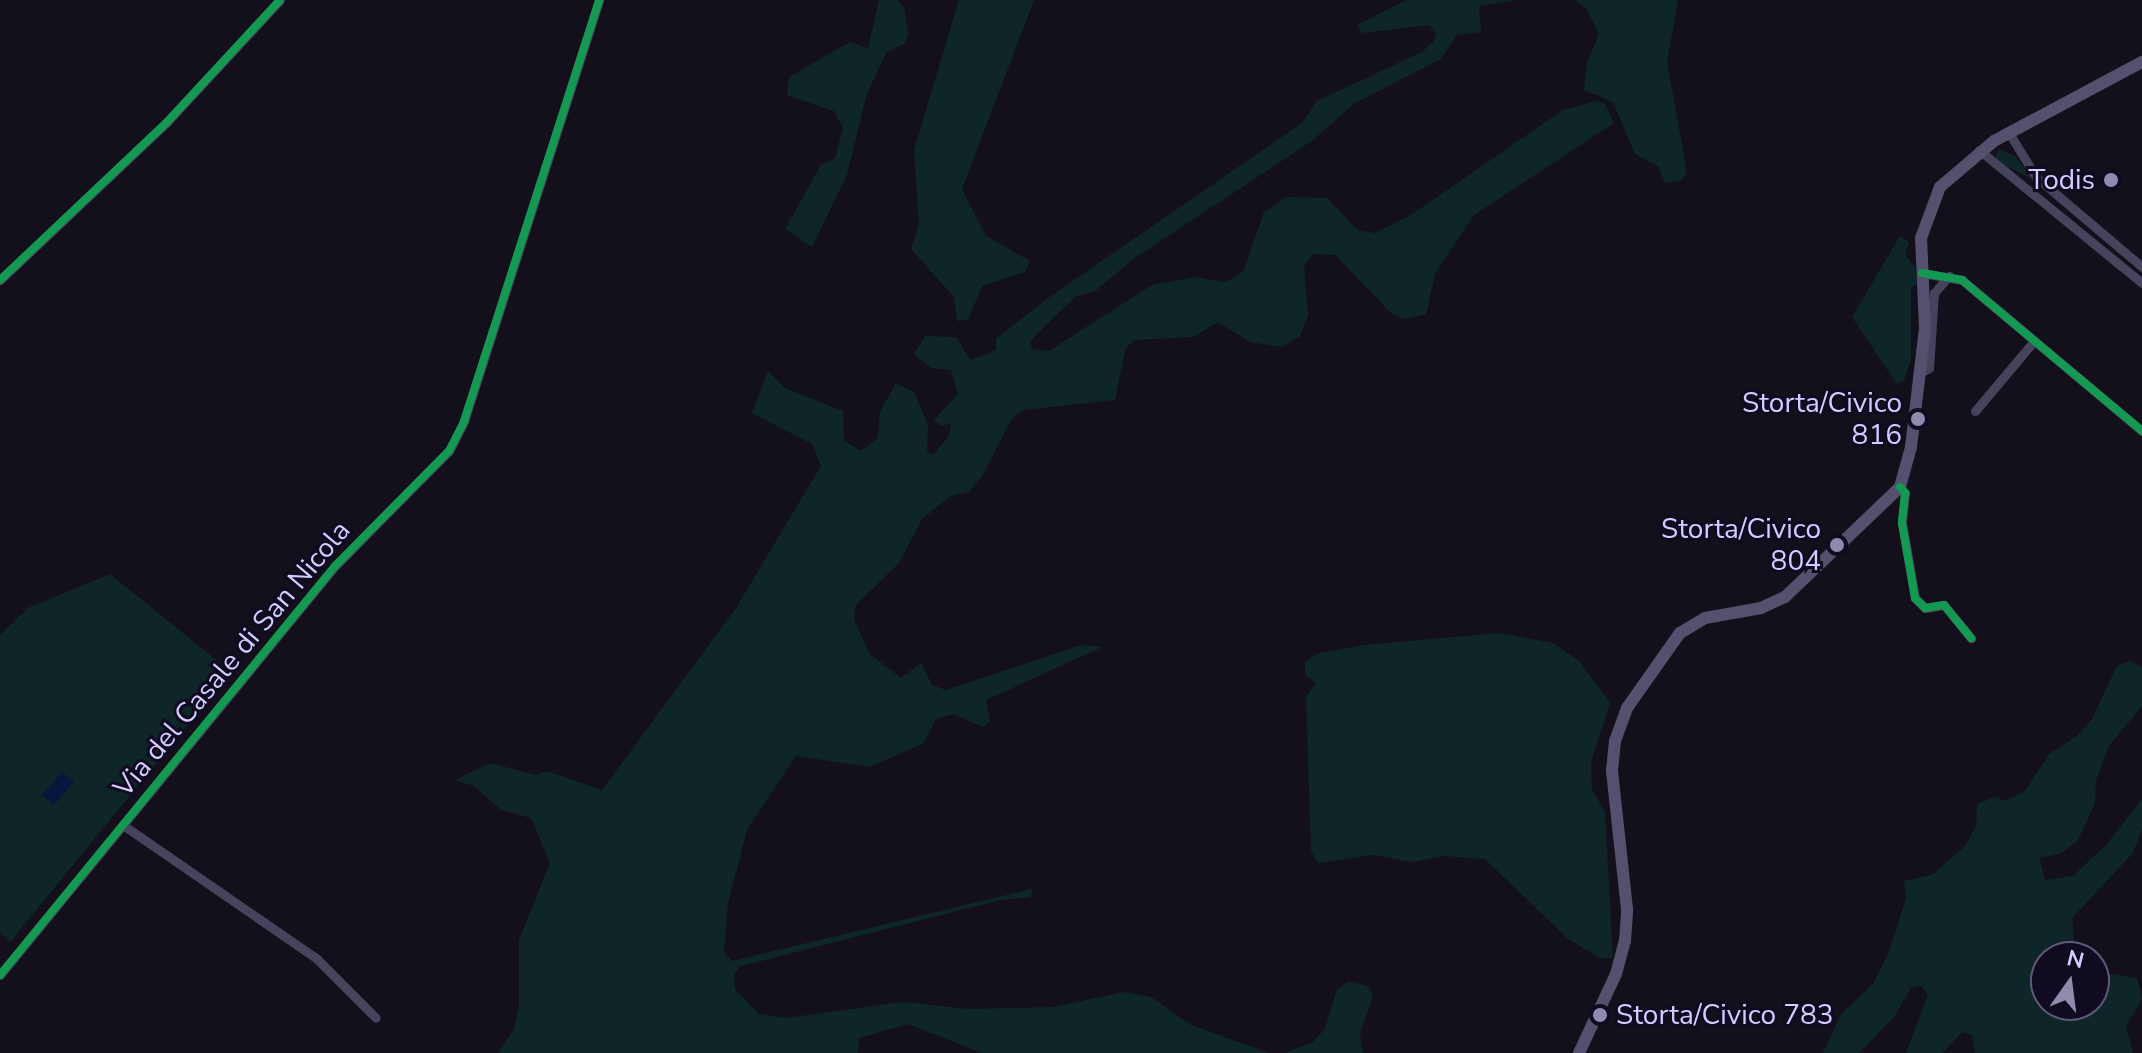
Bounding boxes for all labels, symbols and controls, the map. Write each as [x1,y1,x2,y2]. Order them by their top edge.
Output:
place label: Todis [2028,163,2095,197]
marker: Todis [2102,171,2120,189]
place label: Storta/Civico 816 [1742,386,1902,452]
marker: Storta/Civico 816 [1909,410,1927,428]
place label: Storta/Civico 804 [1661,512,1821,578]
street label: Via del Casale di San Nicola [107,514,357,804]
marker: Storta/Civico 804 [1828,536,1846,554]
north arrow [2030,941,2110,1021]
text: N [2064,943,2087,976]
place label: Storta/Civico 783 [1616,998,1834,1032]
marker: Storta/Civico 783 [1591,1006,1609,1024]

